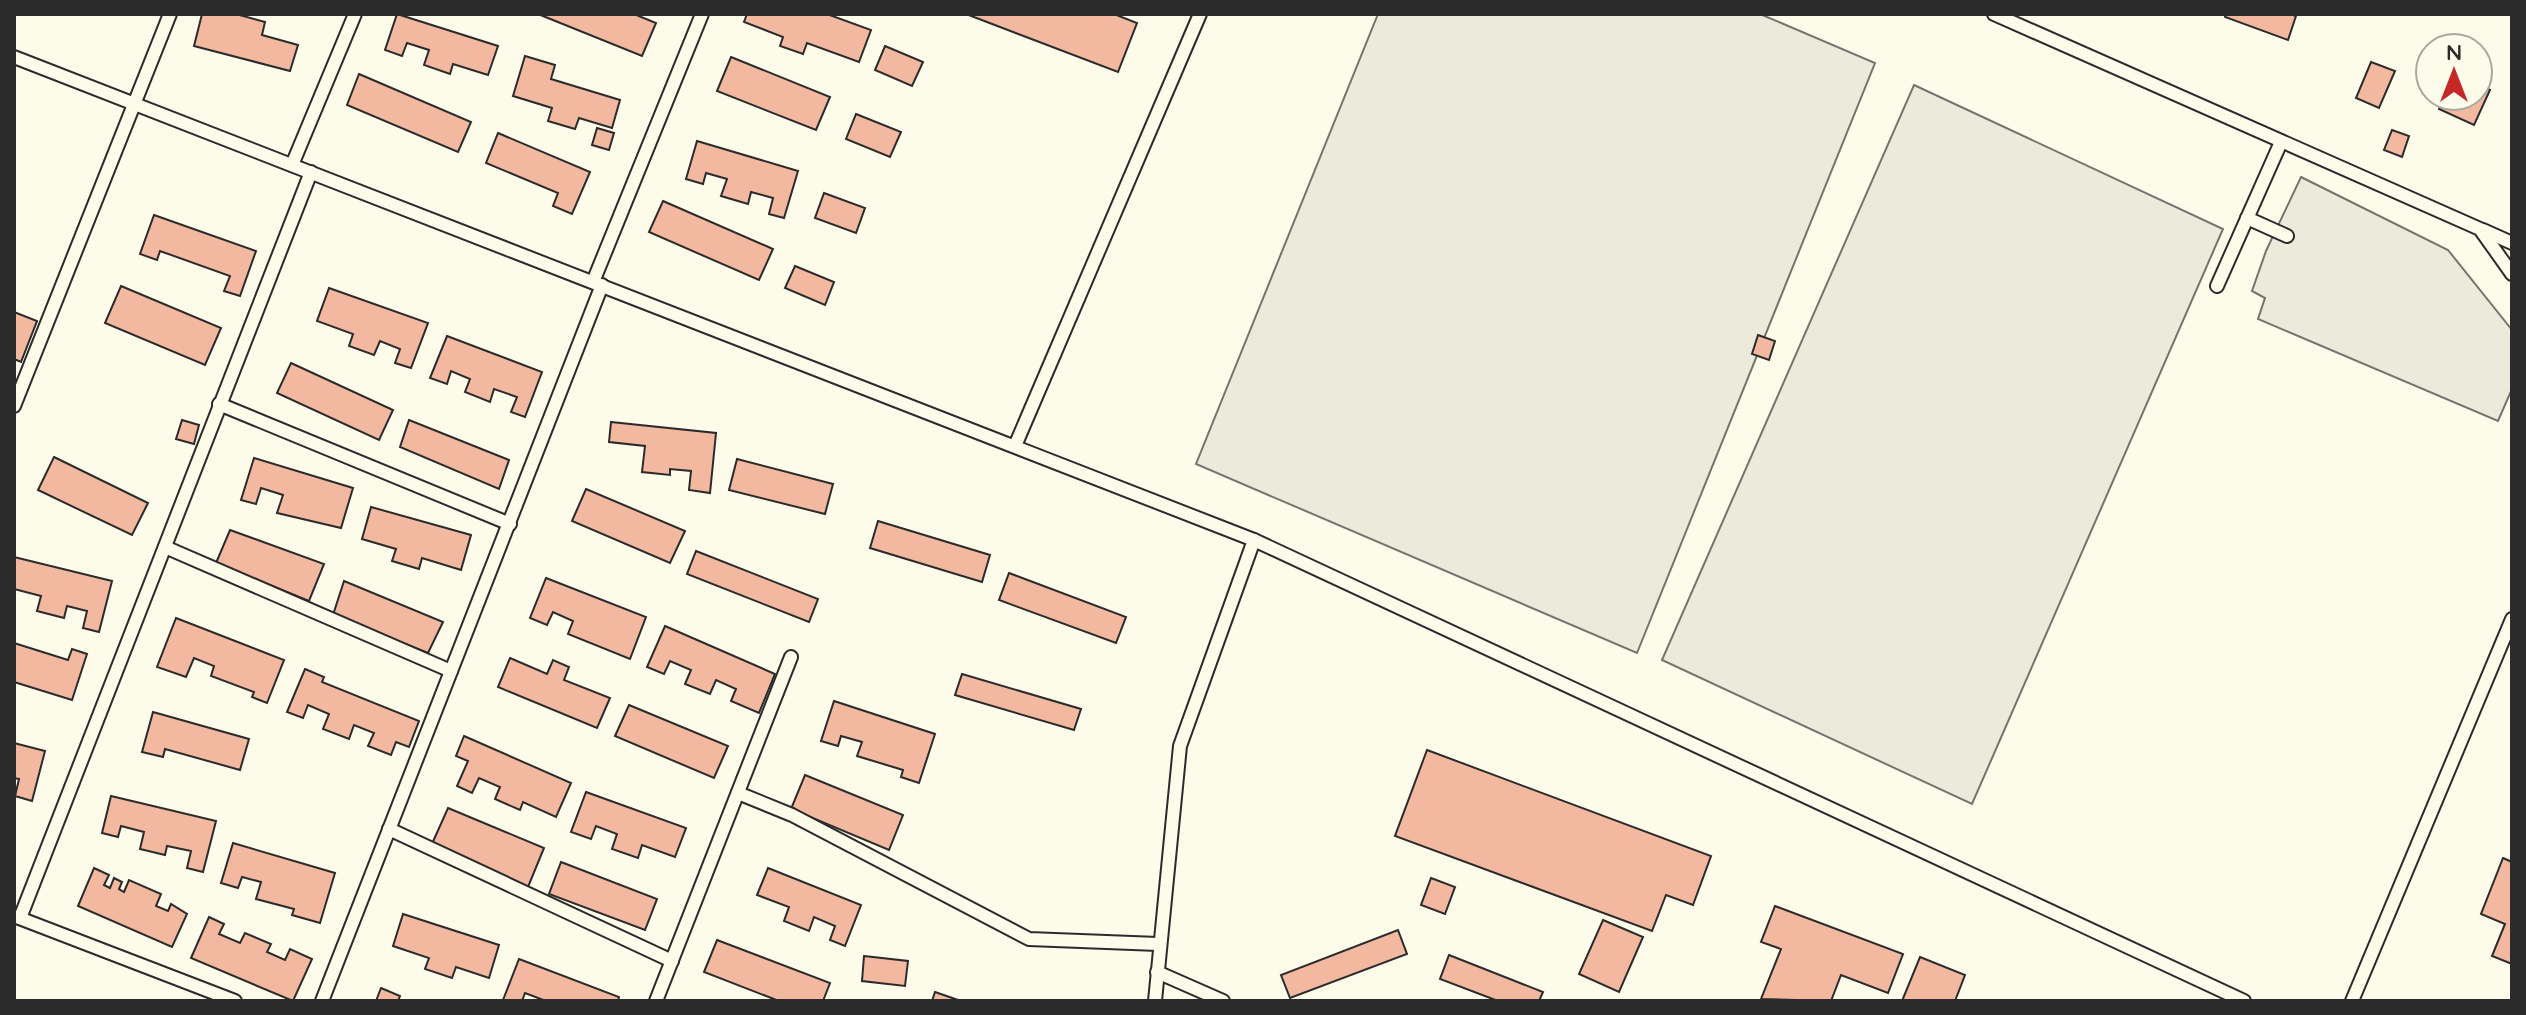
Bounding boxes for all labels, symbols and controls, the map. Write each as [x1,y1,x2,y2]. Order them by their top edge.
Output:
north arrow [2414,32,2494,112]
text: N [2446,38,2462,66]

